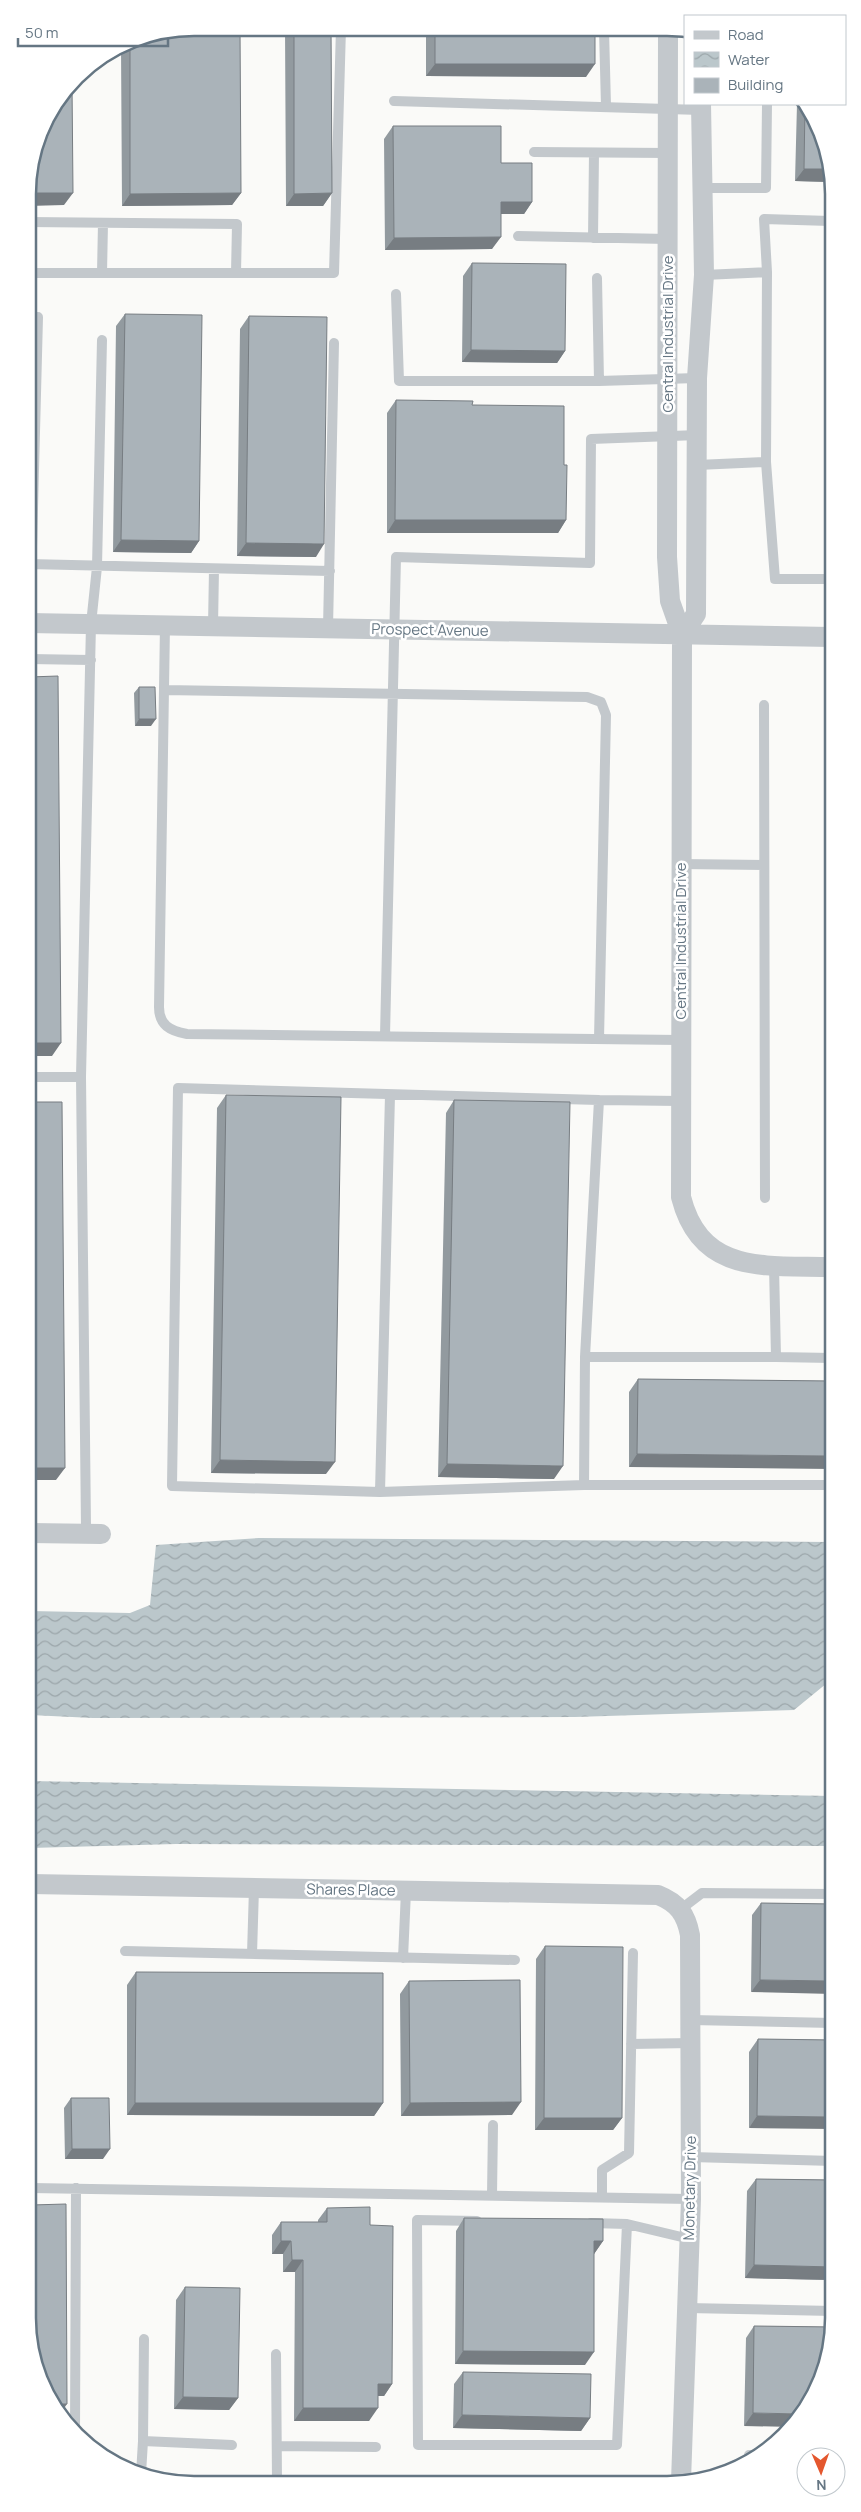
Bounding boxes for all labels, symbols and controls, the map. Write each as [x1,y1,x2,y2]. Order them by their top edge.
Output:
scale bar [18,15,168,47]
legend [684,15,846,105]
text: 50 m [25,22,59,43]
text: Road [728,24,764,45]
text: Water [728,49,770,70]
text: Building [728,74,783,95]
street label: Central Industrial Drive [657,255,678,413]
street label: Prospect Avenue [371,618,489,641]
street label: Central Industrial Drive [670,862,691,1020]
street label: Shares Place [306,1878,396,1901]
street label: Monetary Drive [678,2135,701,2241]
north arrow [796,2447,846,2497]
text: N [816,2476,827,2495]

